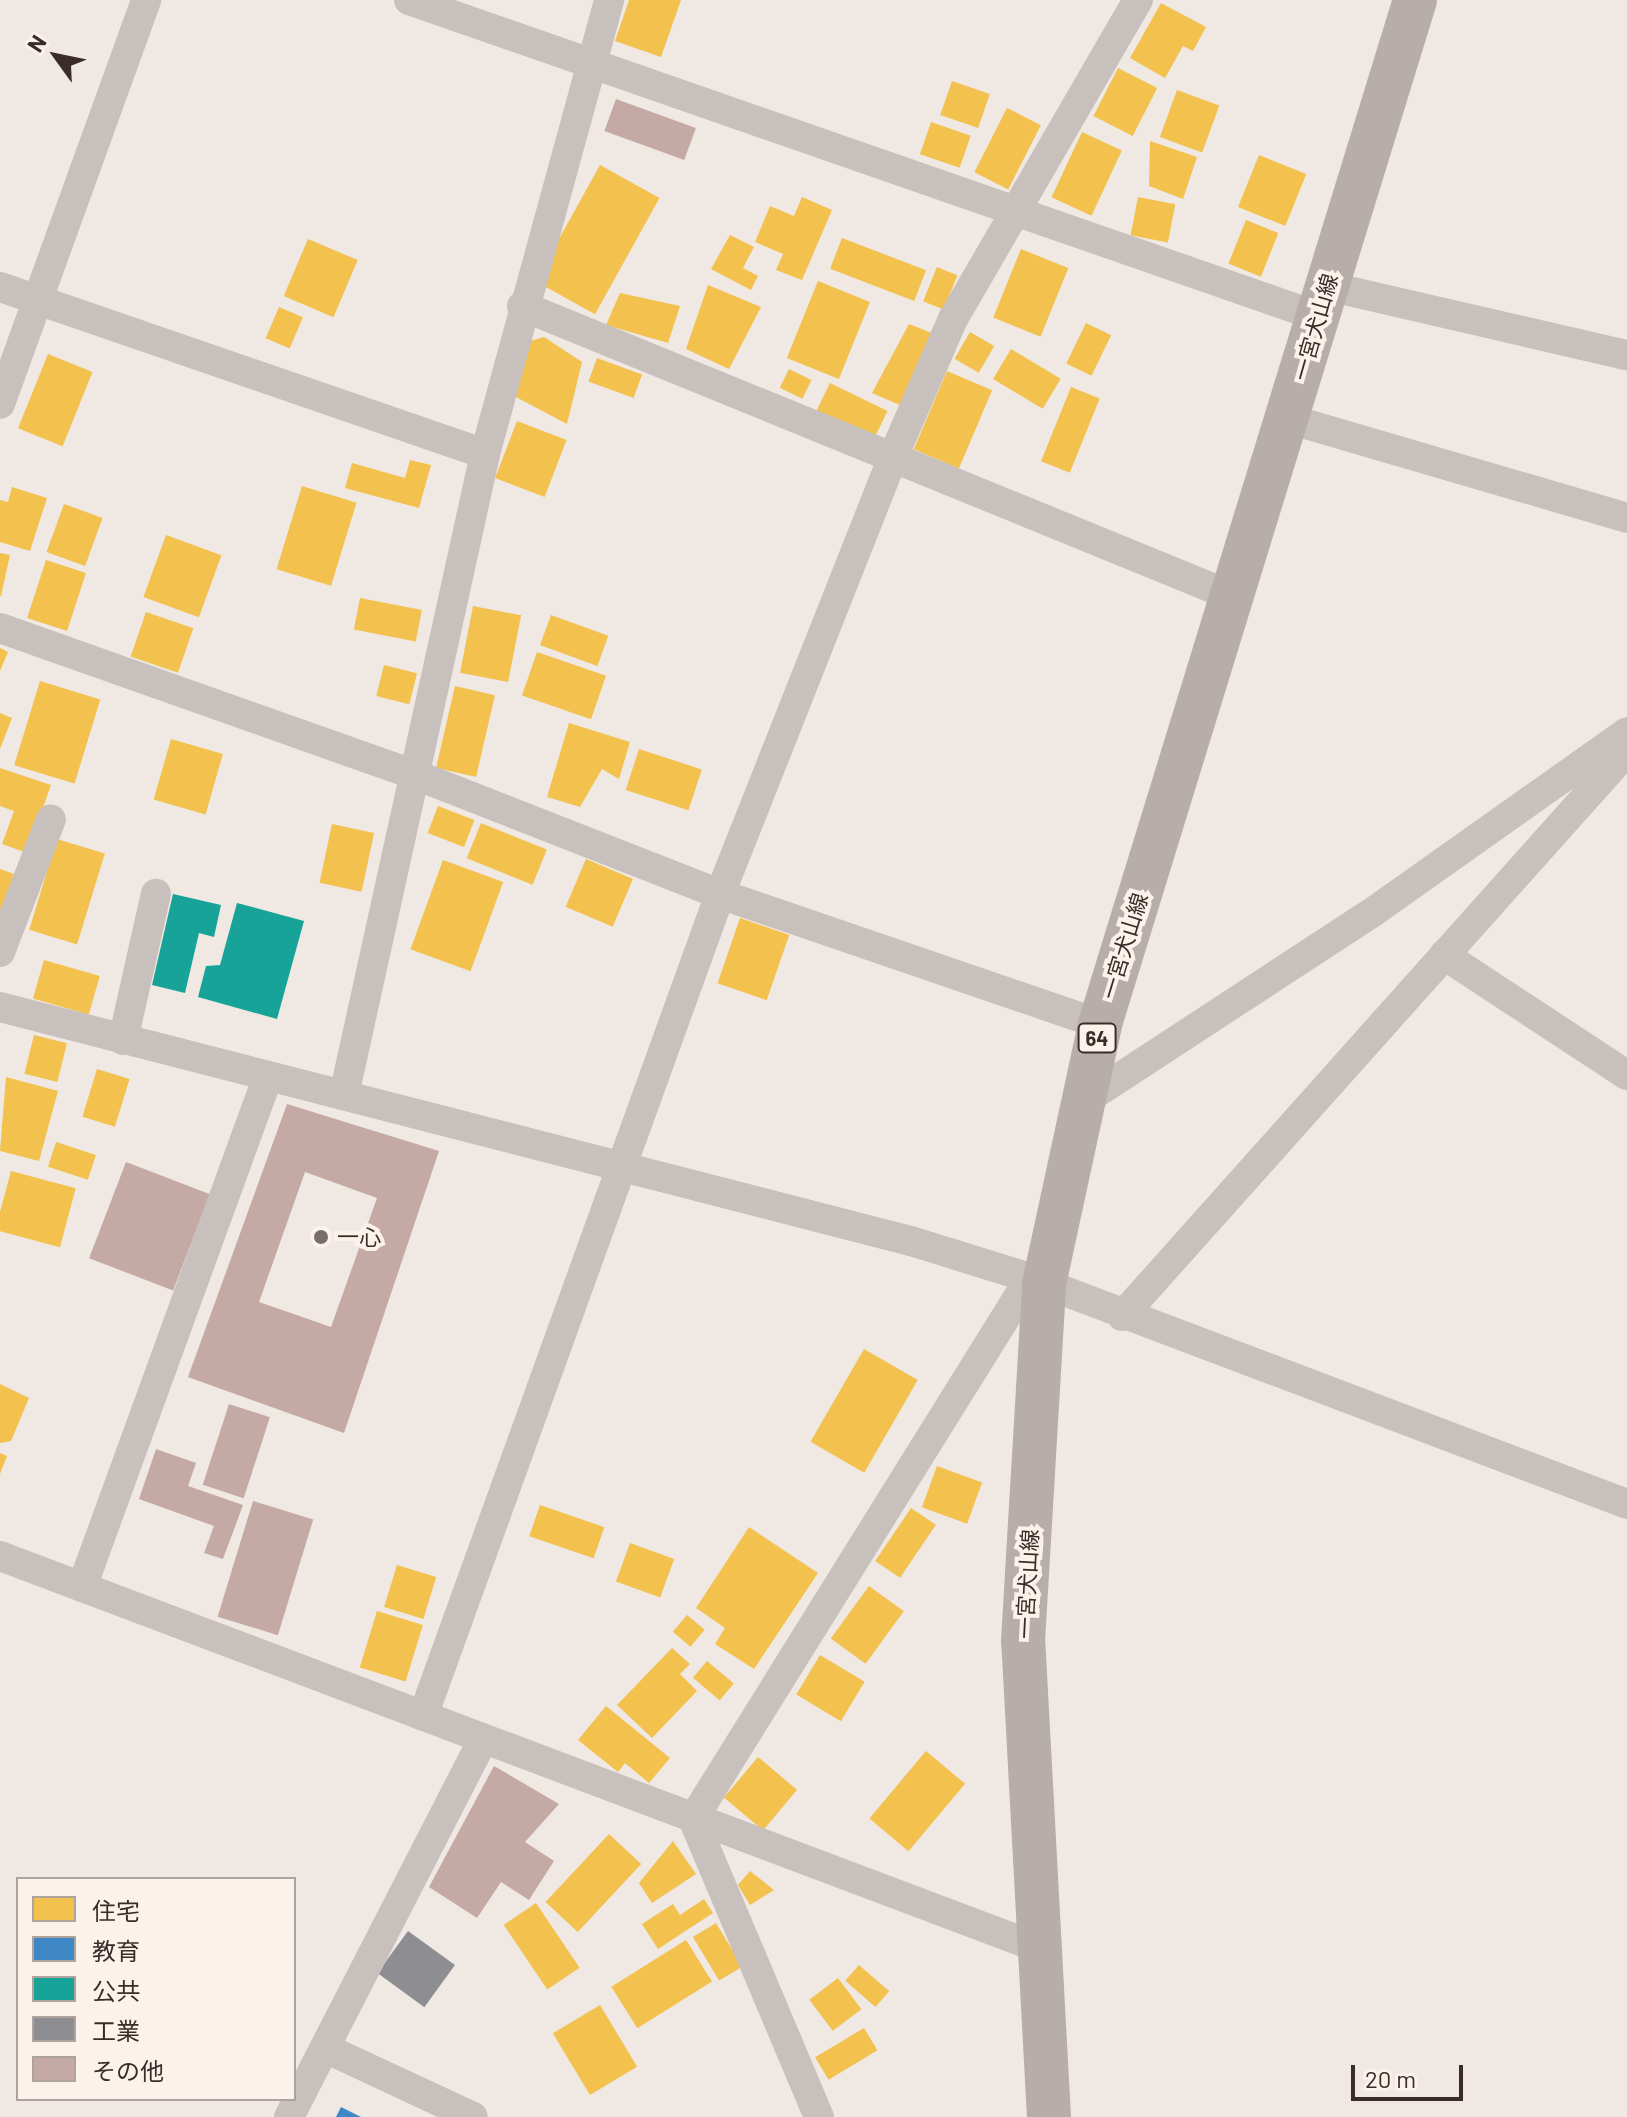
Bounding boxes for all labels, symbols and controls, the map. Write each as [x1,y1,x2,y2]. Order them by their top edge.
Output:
north arrow [16,16,96,96]
text: N [21,30,51,56]
street label: 一宮犬山線 [1287,270,1343,384]
street label: 一宮犬山線 [1095,890,1153,1002]
road number: 64 [1077,1022,1117,1054]
place label: 一心 [337,1224,381,1250]
marker: 一心 [312,1228,330,1246]
street label: 一宮犬山線 [1011,1528,1043,1640]
legend [16,1877,296,2101]
text: 住宅 [92,1896,140,1925]
text: 教育 [92,1936,140,1965]
text: 公共 [92,1976,140,2005]
text: 工業 [92,2016,140,2045]
scale bar [1355,2049,1467,2099]
text: その他 [92,2056,164,2085]
text: 20 m [1365,2064,1416,2093]

